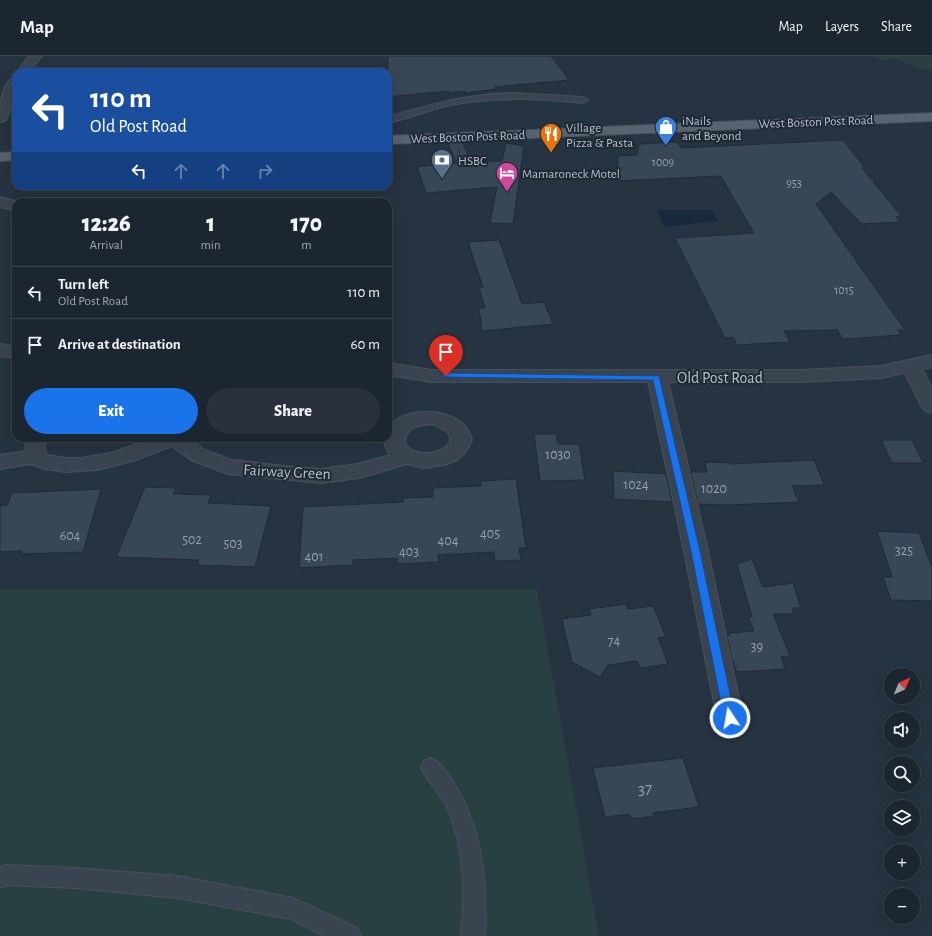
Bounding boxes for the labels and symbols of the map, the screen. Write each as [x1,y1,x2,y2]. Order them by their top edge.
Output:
shop icon: iNails and Beyond [653,114,679,147]
street label: West Boston Post Road [758,114,874,131]
place label: iNails and Beyond [682,115,742,143]
restaurant icon: Village Pizza & Pasta [538,121,564,154]
place label: Village Pizza & Pasta [566,122,633,150]
street label: West Boston Post Road [410,129,526,146]
bank icon: HSBC [429,147,455,180]
place label: HSBC [458,155,487,168]
house number: 1009 [652,156,675,168]
hotel icon: Mamaroneck Motel [494,160,520,193]
place label: Mamaroneck Motel [522,168,620,181]
house number: 953 [786,177,802,189]
house number: 1015 [834,284,854,296]
pin [429,335,463,376]
street label: Old Post Road [677,370,763,386]
house number: 1030 [545,448,571,462]
street label: Fairway Green [243,462,331,483]
house number: 1024 [623,478,649,492]
house number: 1020 [701,482,727,496]
house number: 405 [480,527,500,541]
house number: 604 [60,529,81,543]
house number: 502 [182,533,202,547]
house number: 404 [438,534,459,548]
house number: 503 [223,537,243,551]
house number: 325 [895,544,913,558]
house number: 403 [399,545,419,559]
house number: 401 [305,550,323,564]
house number: 74 [608,634,621,648]
house number: 39 [751,640,763,654]
north arrow [884,668,920,704]
position arrow [709,697,751,739]
house number: 37 [638,780,652,797]

